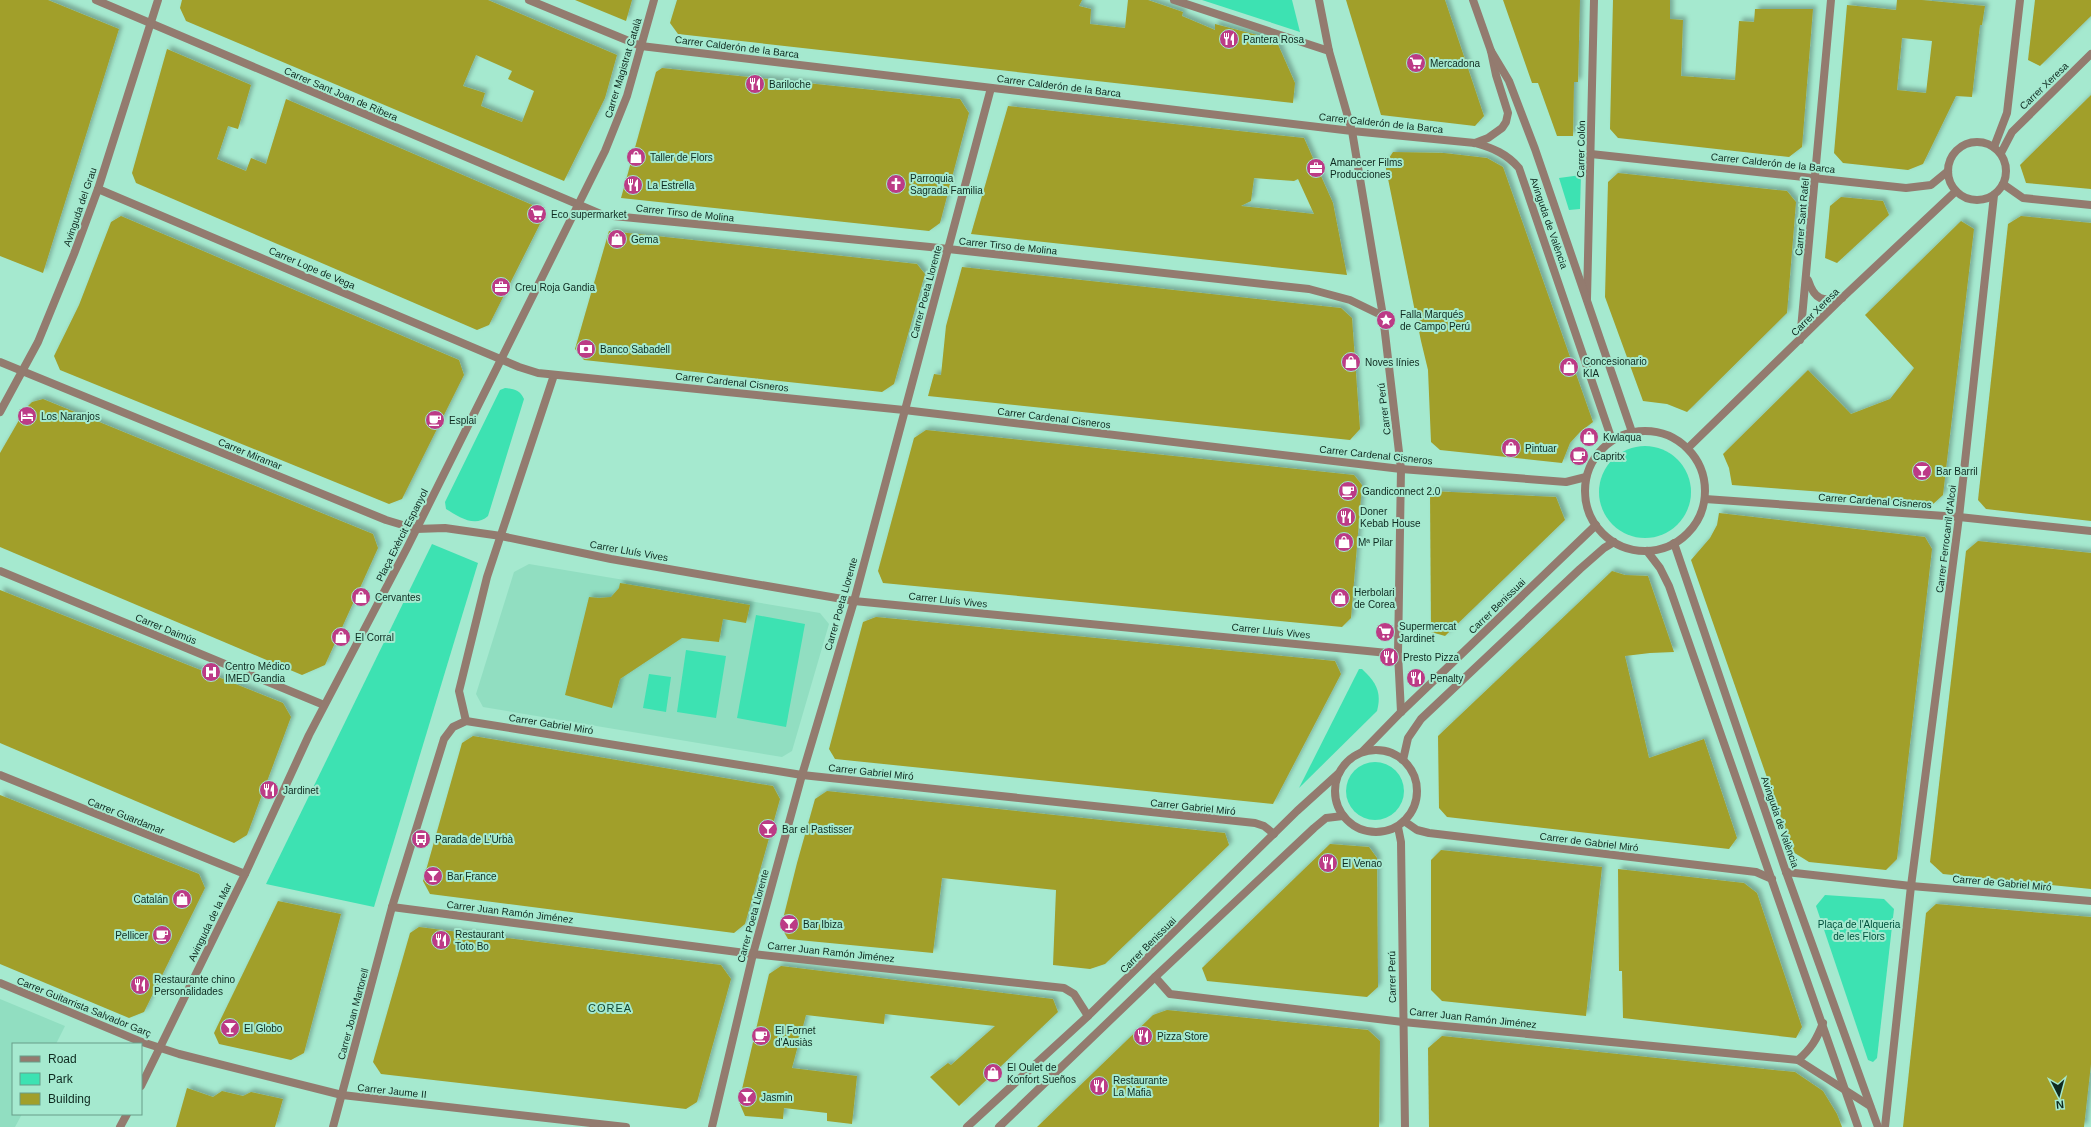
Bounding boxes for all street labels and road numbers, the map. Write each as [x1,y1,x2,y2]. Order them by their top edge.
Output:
street label: Carrer Magistrat Català [603,16,644,119]
street label: Carrer Calderón de la Barca [674,34,800,60]
street label: Carrer Xeresa [2018,60,2071,112]
street label: Carrer Sant Joan de Ribera [283,65,400,123]
street label: Carrer Calderón de la Barca [996,73,1122,99]
street label: Carrer Calderón de la Barca [1318,111,1444,135]
street label: Carrer Colón [1575,120,1587,178]
street label: Carrer Calderón de la Barca [1710,151,1836,175]
street label: Avinguda del Grau [61,166,99,248]
street label: Avinguda de València [1528,176,1570,270]
street label: Carrer Sant Rafel [1793,178,1811,256]
street label: Carrer Tirso de Molina [635,202,735,224]
street label: Carrer Tirso de Molina [958,235,1058,257]
street label: Carrer Poeta Llorente [908,244,944,340]
street label: Carrer Lope de Vega [267,245,357,291]
street label: Carrer Xeresa [1789,286,1841,338]
street label: Carrer Cardenal Cisneros [675,371,789,393]
street label: Carrer Perú [1375,382,1393,436]
street label: Carrer Cardenal Cisneros [997,406,1111,430]
street label: Carrer Miramar [217,436,284,472]
street label: Carrer Cardenal Cisneros [1319,444,1433,466]
street label: Carrer Ferrocarril d'Alcoi [1934,484,1958,594]
street label: Plaça Exèrcit Espanyol [374,487,430,583]
street label: Carrer Cardenal Cisneros [1818,492,1932,510]
street label: Carrer Lluís Vives [589,539,669,563]
street label: Carrer Poeta Llorente [822,556,860,652]
street label: Carrer Benissuai [1466,576,1528,636]
street label: Carrer Lluís Vives [908,590,988,610]
street label: Carrer Daimús [134,612,198,646]
street label: Carrer Lluís Vives [1231,621,1311,641]
street label: Carrer Gabriel Miró [508,712,595,736]
street label: Carrer Gabriel Miró [828,762,915,782]
street label: Avinguda de València [1759,775,1801,869]
street label: Carrer Guardamar [86,796,167,837]
street label: Carrer Gabriel Miró [1150,797,1237,817]
street label: Carrer de Gabriel Miró [1539,830,1639,854]
street label: Carrer Poeta Llorente [735,868,771,964]
street label: Carrer de Gabriel Miró [1952,873,2052,893]
street label: Avinguda de la Mar [186,880,234,963]
street label: Carrer Juan Ramón Jiménez [446,899,574,925]
street label: Carrer Benissuai [1118,915,1178,975]
street label: Carrer Juan Ramón Jiménez [767,940,895,964]
street label: Carrer Perú [1386,951,1398,1003]
street label: Carrer Joan Martorell [335,967,371,1061]
street label: Carrer Guitarrista Salvador Garç [15,975,153,1039]
street label: Carrer Juan Ramón Jiménez [1409,1006,1537,1030]
street label: Carrer Jaume II [357,1082,427,1100]

